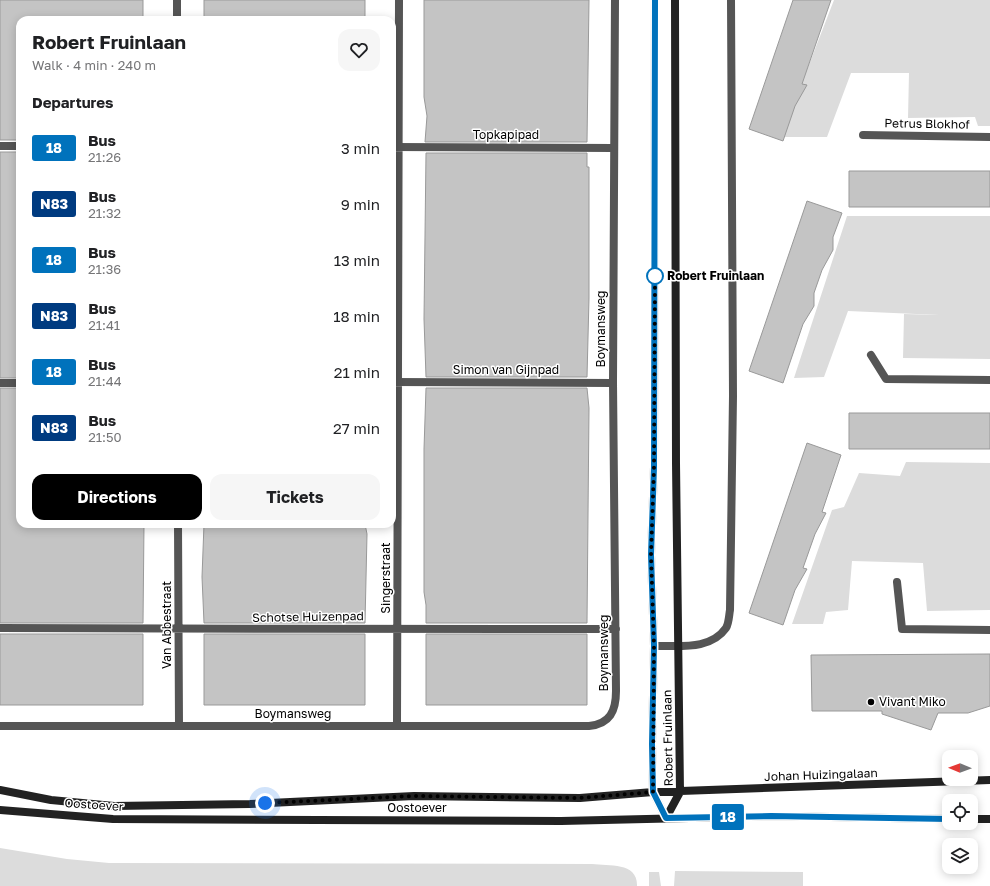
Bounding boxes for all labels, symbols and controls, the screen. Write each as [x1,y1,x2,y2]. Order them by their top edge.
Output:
button: heart [338,29,380,71]
text: Robert Fruinlaan [32,30,186,53]
text: Walk · 4 min · 240 m [32,57,156,73]
text: Departures [32,93,113,111]
street label: Petrus Blokhof [884,115,970,132]
street label: Topkapipad [473,127,539,142]
text: Bus [88,131,116,149]
text: 18 [46,139,62,156]
text: 3 min [341,139,380,157]
text: 21:26 [88,149,121,165]
text: Bus [88,187,116,205]
text: N83 [40,195,68,212]
text: 9 min [341,195,380,213]
text: 21:32 [88,205,121,221]
text: Bus [88,243,116,261]
text: 18 [46,251,62,268]
text: 13 min [334,251,380,269]
text: 21:36 [88,261,121,277]
marker: Robert Fruinlaan [646,267,664,285]
place label: Robert Fruinlaan [667,268,764,283]
street label: Boymansweg [593,291,608,367]
text: Bus [88,299,116,317]
text: N83 [40,307,68,324]
text: 18 min [333,307,380,325]
text: 21:41 [88,317,120,333]
text: Bus [88,355,116,373]
street label: Simon van Gijnpad [453,362,559,377]
text: 18 [46,363,62,380]
text: 21 min [334,363,380,381]
text: 21:44 [88,373,122,389]
text: Bus [88,411,116,429]
text: N83 [40,419,68,436]
text: 27 min [333,419,380,437]
text: 21:50 [88,429,122,445]
button: Directions [32,474,202,520]
button: Tickets [210,474,380,520]
street label: Singerstraat [378,542,393,614]
street label: Van Abbestraat [159,581,174,669]
street label: Schotse Huizenpad [252,608,364,625]
street label: Boymansweg [596,615,611,691]
street label: Robert Fruinlaan [659,690,676,787]
place label: Vivant Miko [879,694,946,709]
marker: Vivant Miko [866,697,876,707]
street label: Boymansweg [255,706,331,721]
north arrow [942,750,978,786]
map controls [942,750,978,874]
street label: Johan Huizingalaan [764,765,878,784]
your location [255,793,275,813]
button: locate [942,794,978,830]
street label: Oostoever [64,795,124,814]
street label: Oostoever [387,800,447,815]
line badge: 18 [710,804,746,830]
text: 18 [720,808,736,825]
button: layers [942,838,978,874]

